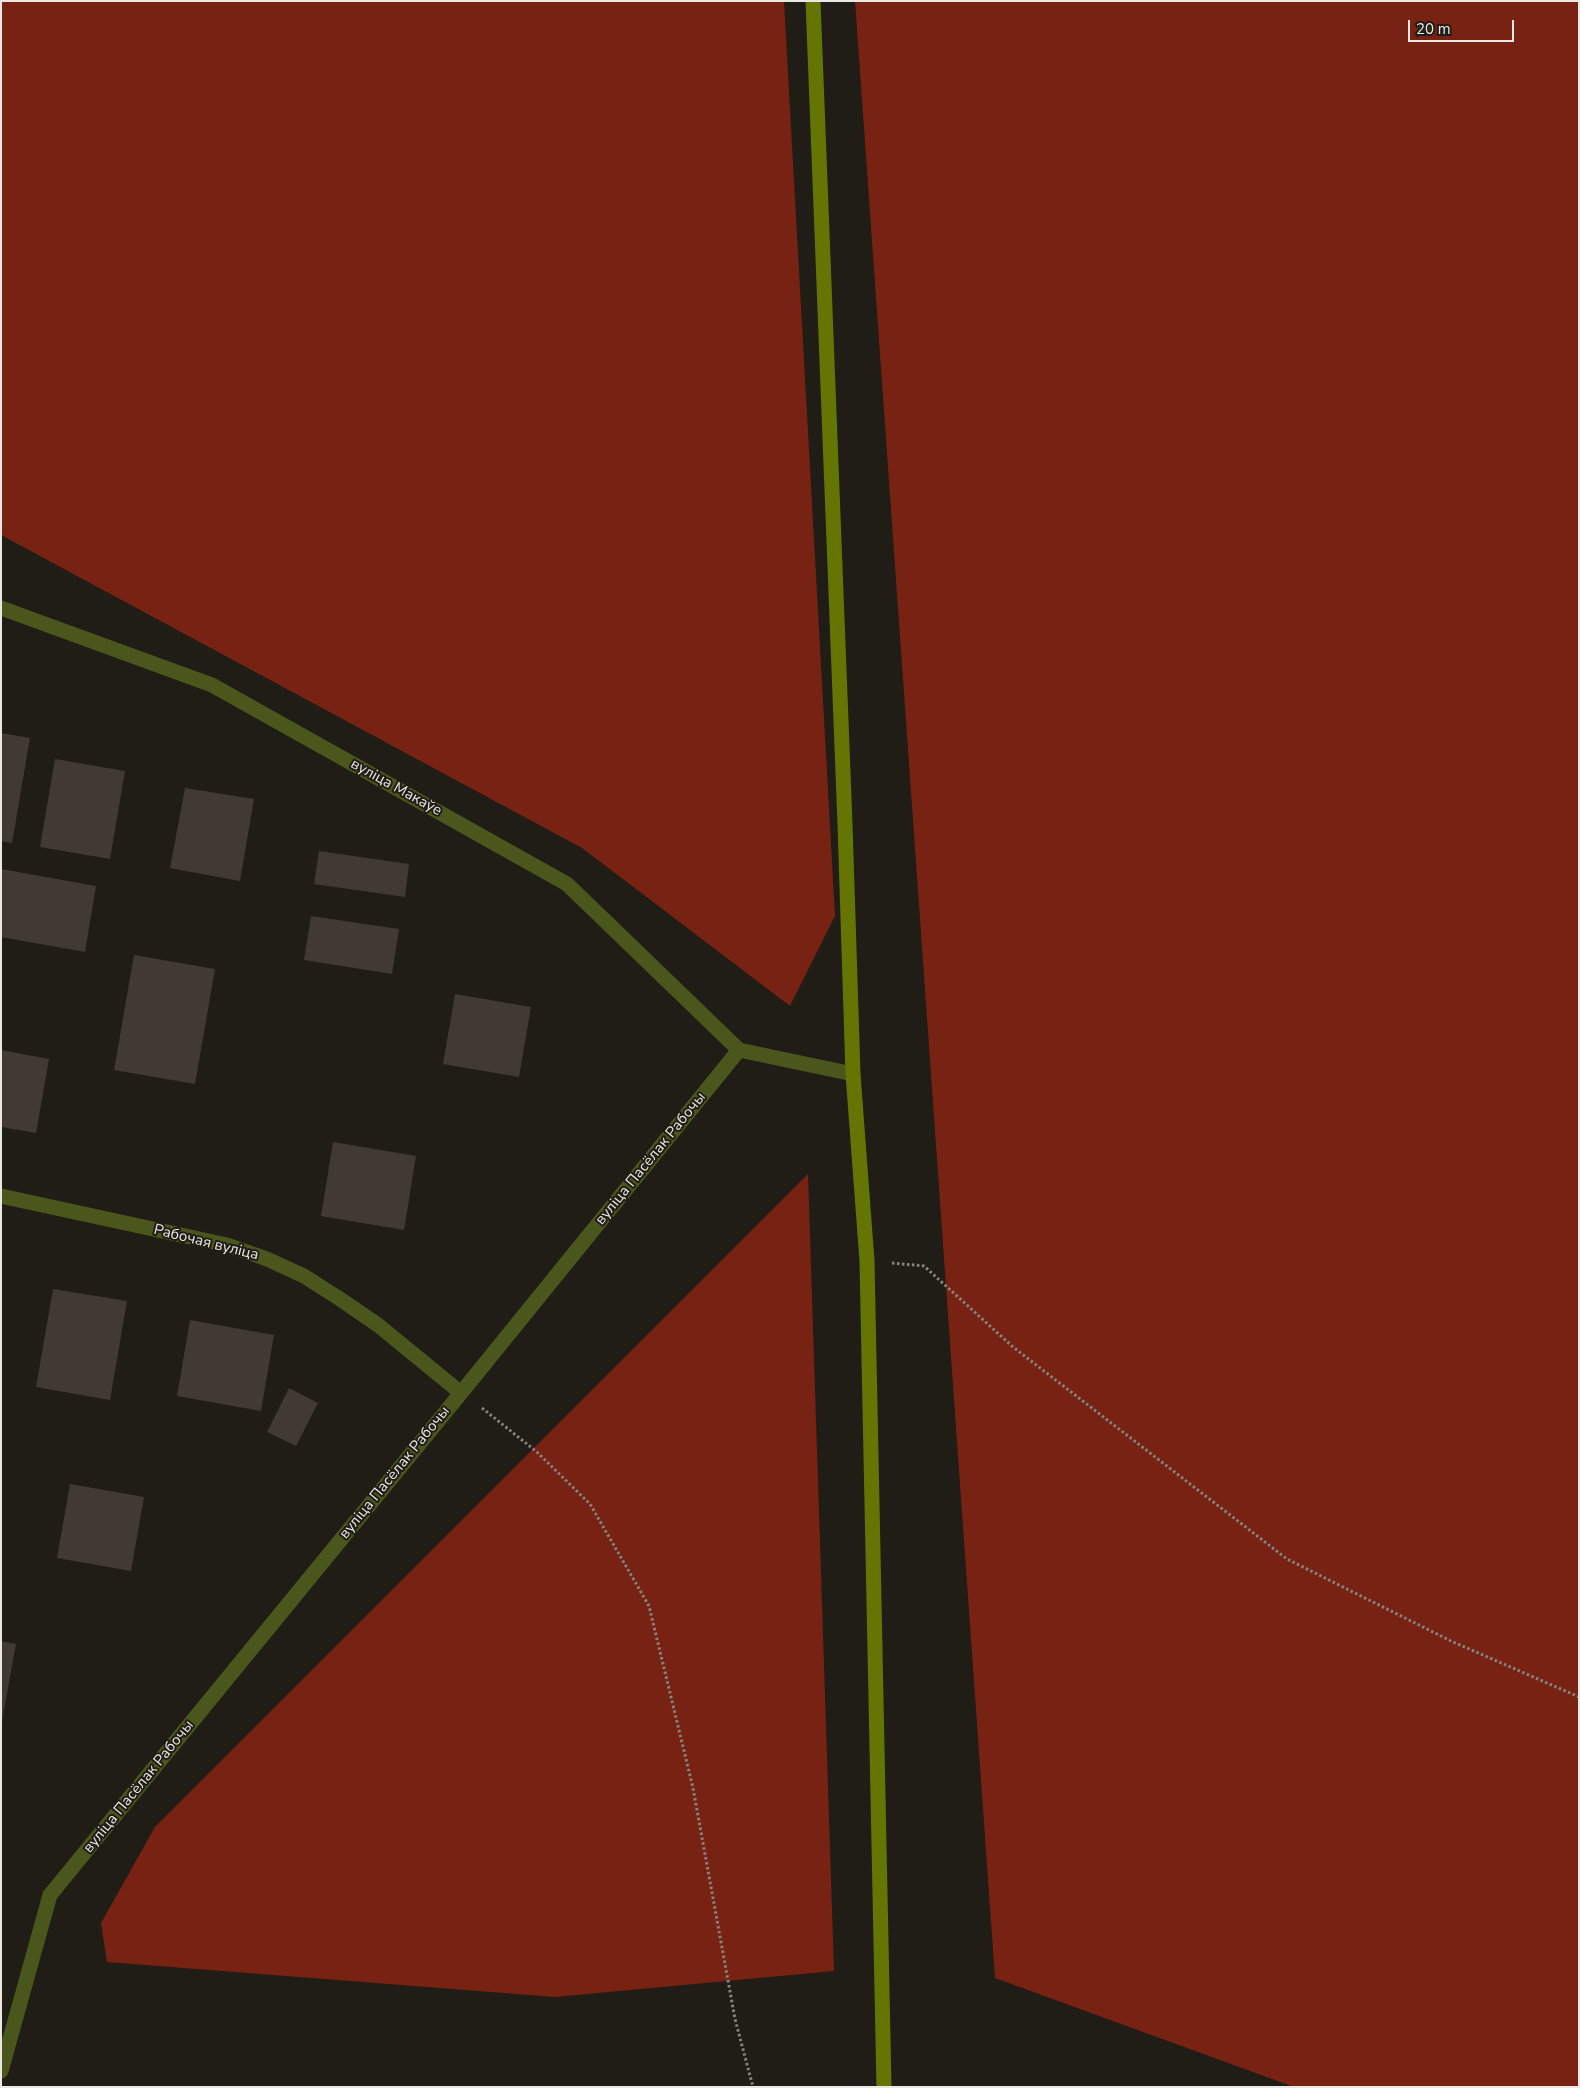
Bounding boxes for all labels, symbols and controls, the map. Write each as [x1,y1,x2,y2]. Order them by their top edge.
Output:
scale bar [1410,10,1516,42]
text: 20 m [1416,19,1451,39]
street label: вуліца Макаўе [347,756,445,820]
street label: вуліца Пасёлак Рабочы [592,1089,710,1229]
street label: Рабочая вуліца [152,1221,260,1265]
street label: вуліца Пасёлак Рабочы [336,1403,454,1543]
street label: вуліца Пасёлак Рабочы [80,1717,198,1857]

